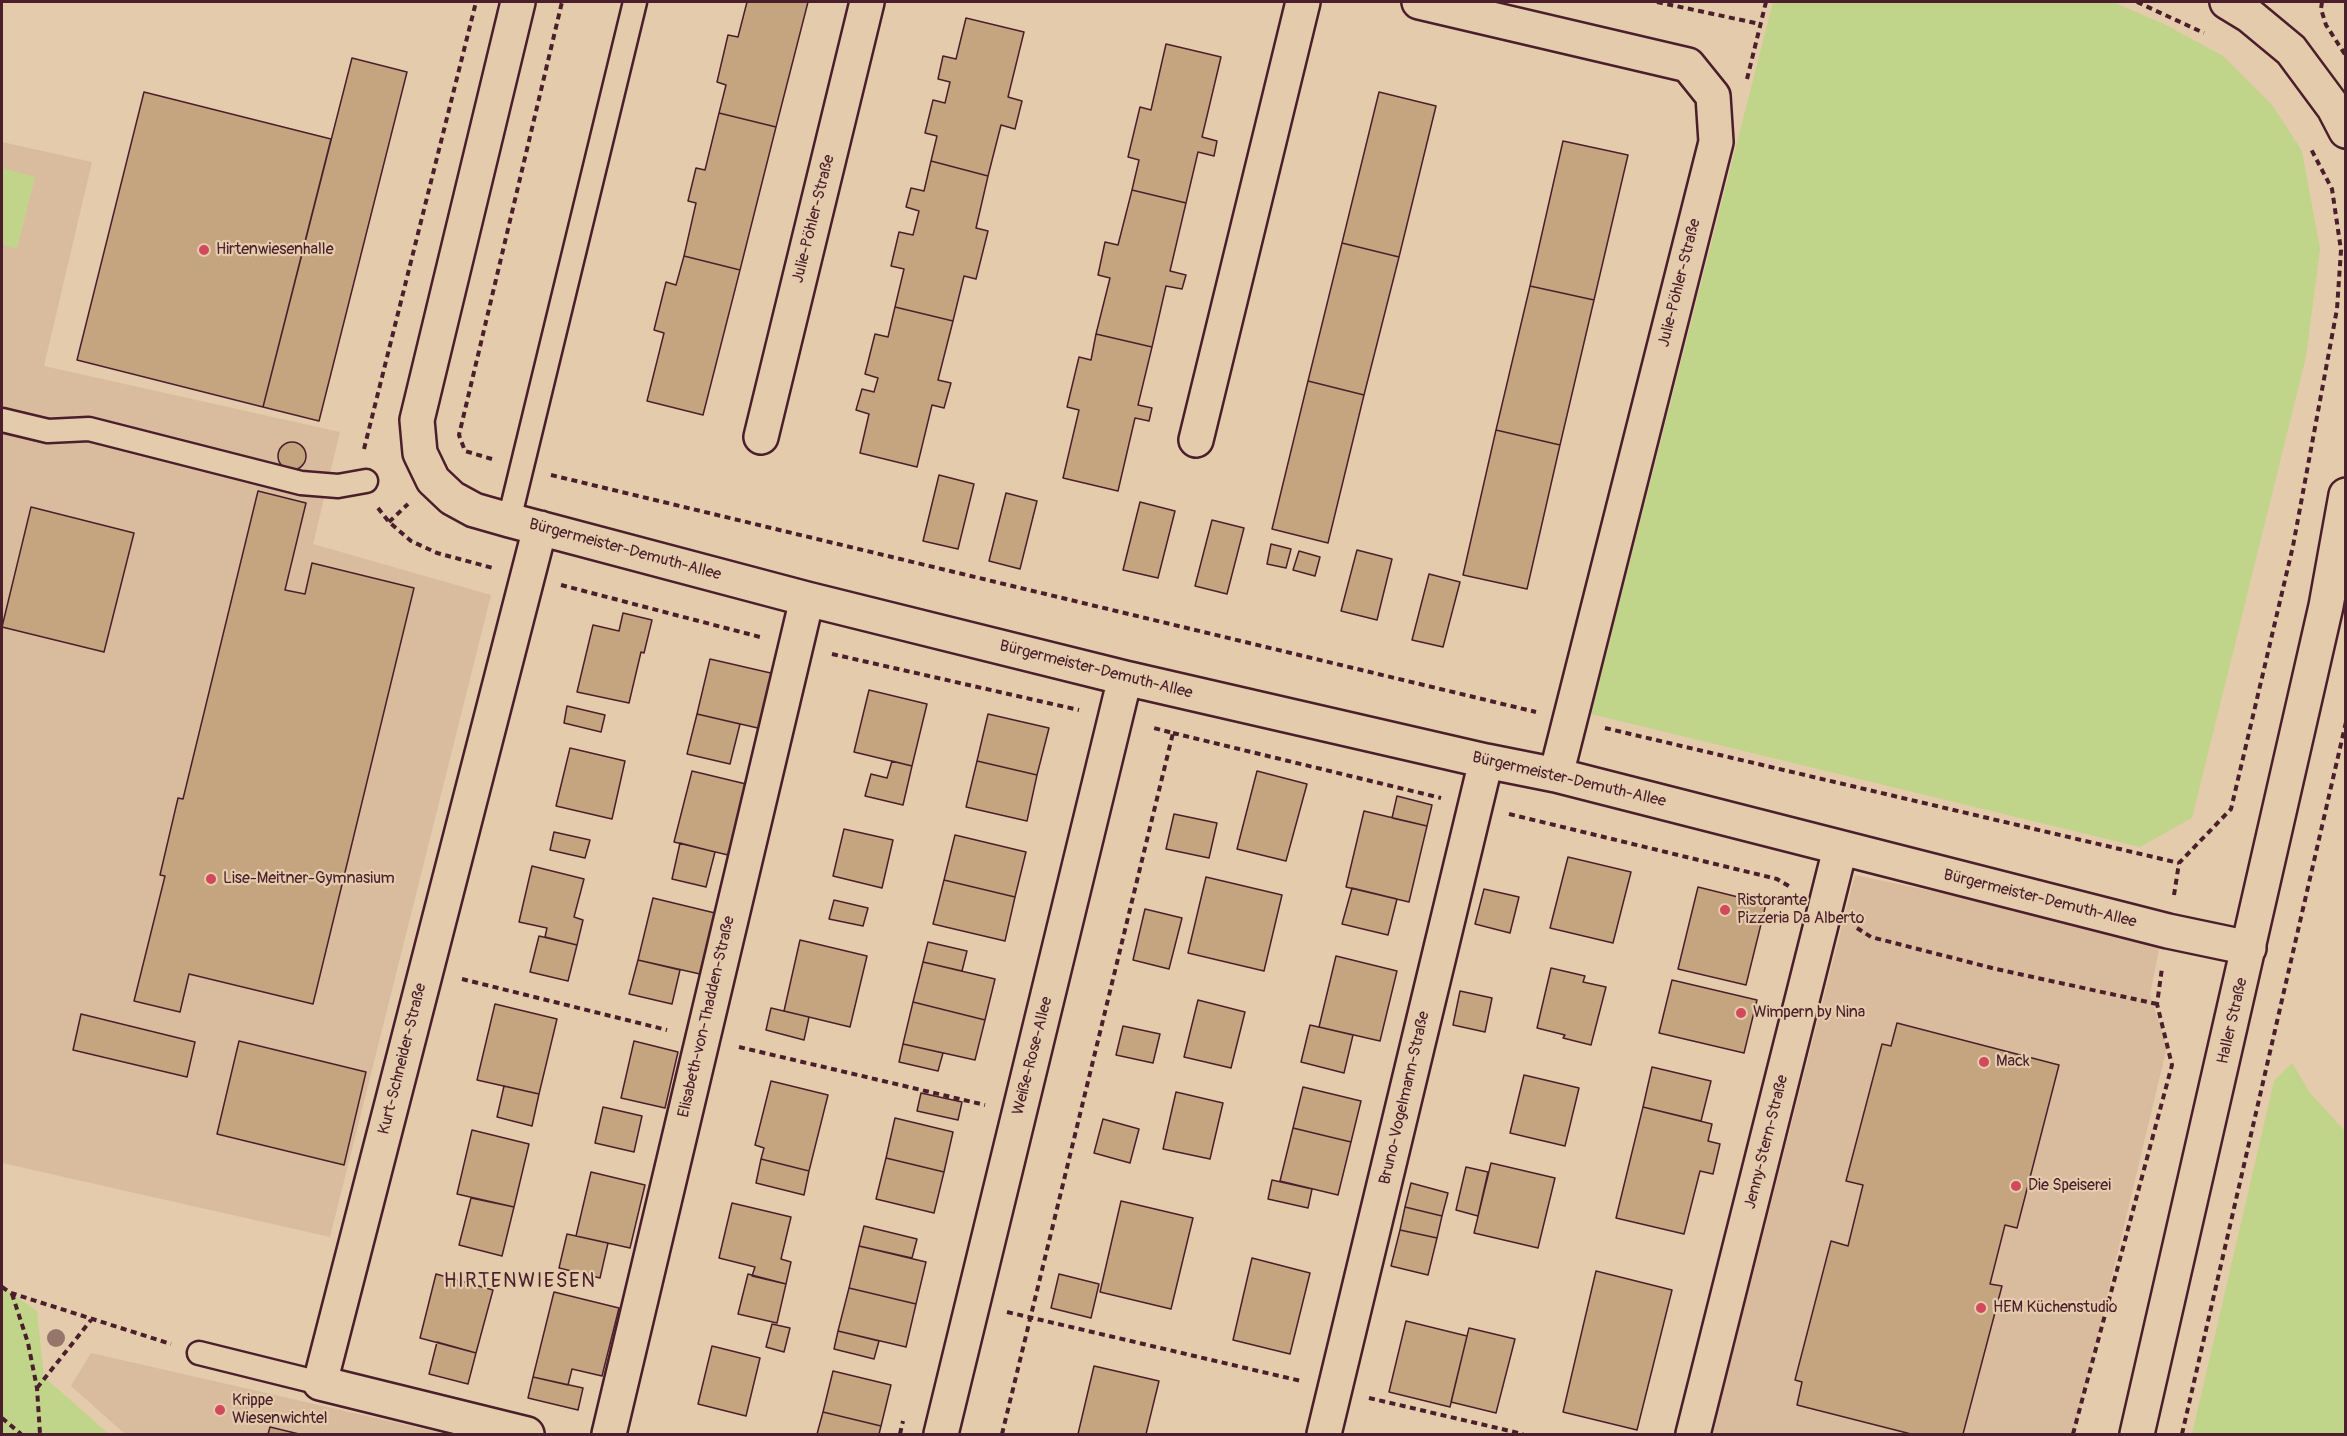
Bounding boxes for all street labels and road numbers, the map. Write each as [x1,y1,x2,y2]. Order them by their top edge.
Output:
street label: Julie-Pöhler-Straße [789,153,839,285]
street label: Julie-Pöhler-Straße [1655,217,1705,349]
street label: Bürgermeister-Demuth-Allee [527,515,723,585]
street label: Bürgermeister-Demuth-Allee [998,637,1194,703]
street label: Bürgermeister-Demuth-Allee [1470,748,1668,812]
street label: Bürgermeister-Demuth-Allee [1942,866,2138,932]
street label: Elisabeth-von-Thadden-Straße [674,914,740,1120]
street label: Haller Straße [2214,976,2252,1066]
street label: Kurt-Schneider-Straße [375,981,431,1137]
street label: Weiße-Rose-Allee [1009,995,1057,1117]
street label: Bruno-Vogelmann-Straße [1376,1010,1434,1186]
street label: Jenny-Stern-Straße [1741,1073,1793,1211]

